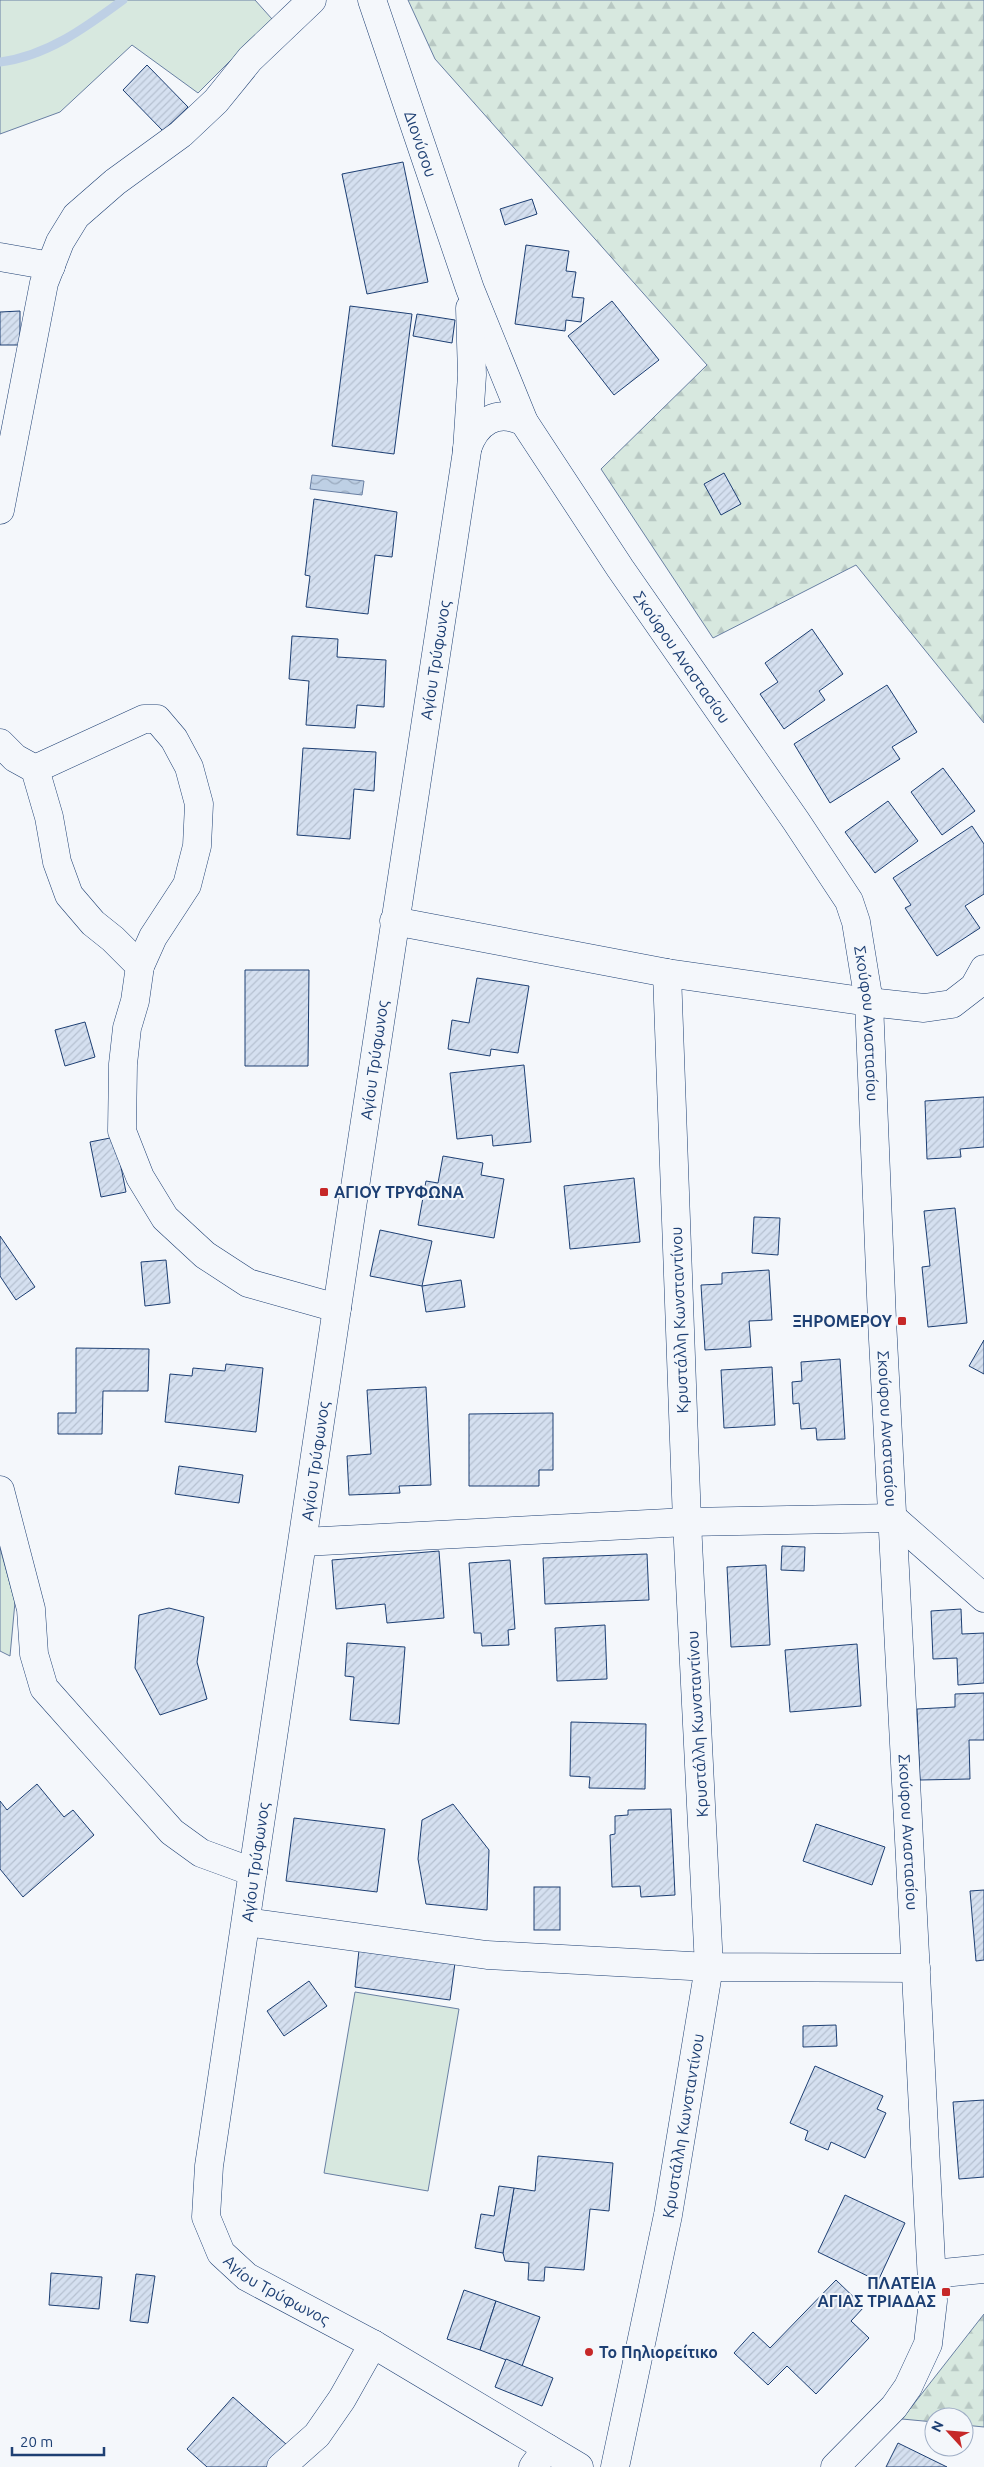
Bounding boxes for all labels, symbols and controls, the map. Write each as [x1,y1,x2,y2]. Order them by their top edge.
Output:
street label: Διονύσου [401,108,440,179]
street label: Σκούφου Αναστασίου [630,588,734,726]
street label: Αγίου Τρύφωνος [417,599,454,721]
street label: Σκούφου Αναστασίου [851,944,882,1102]
street label: Αγίου Τρύφωνος [357,999,392,1121]
place label: ΑΓΙΟΥ ΤΡΥΦΩΝΑ [334,1183,465,1201]
marker: ΑΓΙΟΥ ΤΡΥΦΩΝΑ [318,1186,330,1198]
street label: Κρυστάλλη Κωνσταντίνου [667,1226,691,1414]
place label: ΞΗΡΟΜΕΡΟΥ [793,1312,893,1330]
marker: ΞΗΡΟΜΕΡΟΥ [896,1315,908,1327]
street label: Σκούφου Αναστασίου [875,1350,901,1507]
street label: Αγίου Τρύφωνος [298,1400,333,1522]
street label: Κρυστάλλη Κωνσταντίνου [683,1630,711,1818]
street label: Σκούφου Αναστασίου [896,1754,922,1911]
street label: Αγίου Τρύφωνος [238,1801,273,1923]
street label: Κρυστάλλη Κωνσταντίνου [659,2032,707,2220]
street label: Αγίου Τρύφωνος [220,2251,333,2329]
place label: ΠΛΑΤΕΙΑ ΑΓΙΑΣ ΤΡΙΑΔΑΣ [817,2274,937,2310]
marker: ΠΛΑΤΕΙΑ ΑΓΙΑΣ ΤΡΙΑΔΑΣ [940,2286,952,2298]
place label: Το Πηλιορείτικο [599,2343,718,2361]
marker: Το Πηλιορείτικο [583,2346,595,2358]
north arrow [924,2407,974,2457]
text: N [928,2418,947,2435]
scale bar [12,2424,105,2456]
text: 20 m [20,2433,53,2450]

